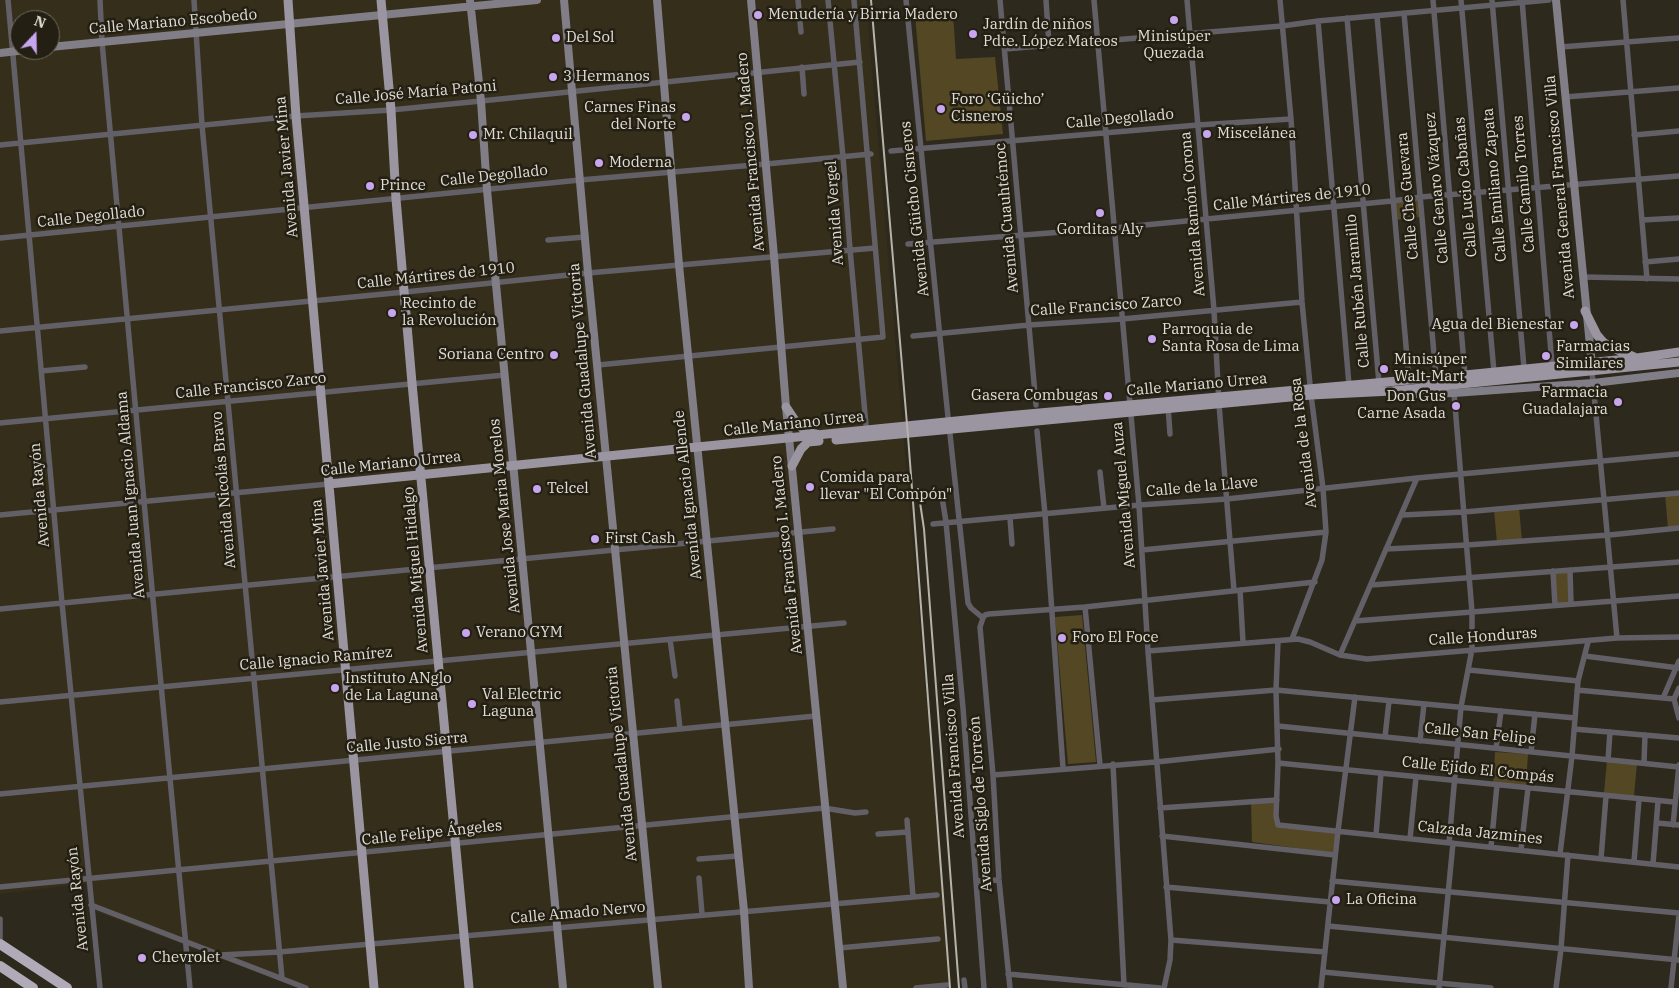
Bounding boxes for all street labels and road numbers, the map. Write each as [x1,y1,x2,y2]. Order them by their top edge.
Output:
street label: Calle Mariano Escobedo [88,6,258,38]
street label: Avenida Francisco I. Madero [733,52,769,252]
street label: Avenida General Francisco Villa [1541,74,1579,300]
street label: Calle José María Patoni [335,77,497,109]
street label: Avenida Javier Mina [272,95,302,239]
street label: Calle Degollado [1065,105,1175,133]
street label: Calle Emiliano Zapata [1479,107,1511,263]
street label: Calle Genaro Vázquez [1421,112,1453,264]
street label: Calle Camilo Torres [1509,115,1539,253]
street label: Calle Lucio Cabañas [1451,116,1481,258]
street label: Avenida Güicho Cisneros [897,120,933,298]
street label: Avenida Ramón Corona [1177,131,1209,297]
street label: Calle Che Guevara [1393,132,1423,260]
street label: Avenida Cuauhtémoc [991,142,1023,294]
street label: Avenida Vergel [822,160,848,266]
street label: Calle Degollado [439,161,549,191]
street label: Calle Mártires de 1910 [1212,181,1372,215]
street label: Calle Degollado [36,202,146,232]
street label: Calle Rubén Jaramillo [1342,213,1374,369]
street label: Calle Mártires de 1910 [356,259,516,293]
street label: Avenida Guadalupe Victoria [565,262,601,460]
street label: Calle Francisco Zarco [1030,292,1182,320]
street label: Calle Francisco Zarco [175,369,327,403]
street label: Calle Mariano Urrea [1126,370,1268,400]
street label: Avenida de la Rosa [1287,377,1321,509]
street label: Avenida Juan Ignacio Aldama [113,391,149,599]
street label: Calle Mariano Urrea [723,408,865,440]
street label: Avenida Ignacio Allende [670,409,706,581]
street label: Avenida Nicolás Bravo [208,411,240,569]
street label: Avenida Jose Maria Morelos [486,418,524,614]
street label: Avenida Miguel Auza [1109,421,1139,569]
street label: Avenida Rayón [26,442,54,548]
street label: Calle Mariano Urrea [320,448,462,480]
street label: Avenida Francisco I. Madero [768,455,806,655]
street label: Calle de la Llave [1145,473,1259,501]
street label: Avenida Miguel Hidalgo [400,486,432,654]
street label: Avenida Javier Mina [308,498,338,642]
street label: Calle Honduras [1428,624,1538,650]
street label: Calle Ignacio Ramírez [239,643,393,675]
street label: Avenida Guadalupe Victoria [603,665,641,863]
street label: Avenida Francisco Villa [939,673,969,839]
street label: Avenida Siglo de Torreón [966,715,996,893]
street label: Calle San Felipe [1423,719,1537,749]
street label: Calle Justo Sierra [346,729,468,757]
street label: Calle Ejido El Compás [1401,753,1555,787]
street label: Calle Felipe Ángeles [361,817,503,849]
street label: Calzada Jazmines [1417,817,1543,849]
street label: Avenida Rayón [64,846,92,952]
street label: Calle Amado Nervo [510,898,646,928]

